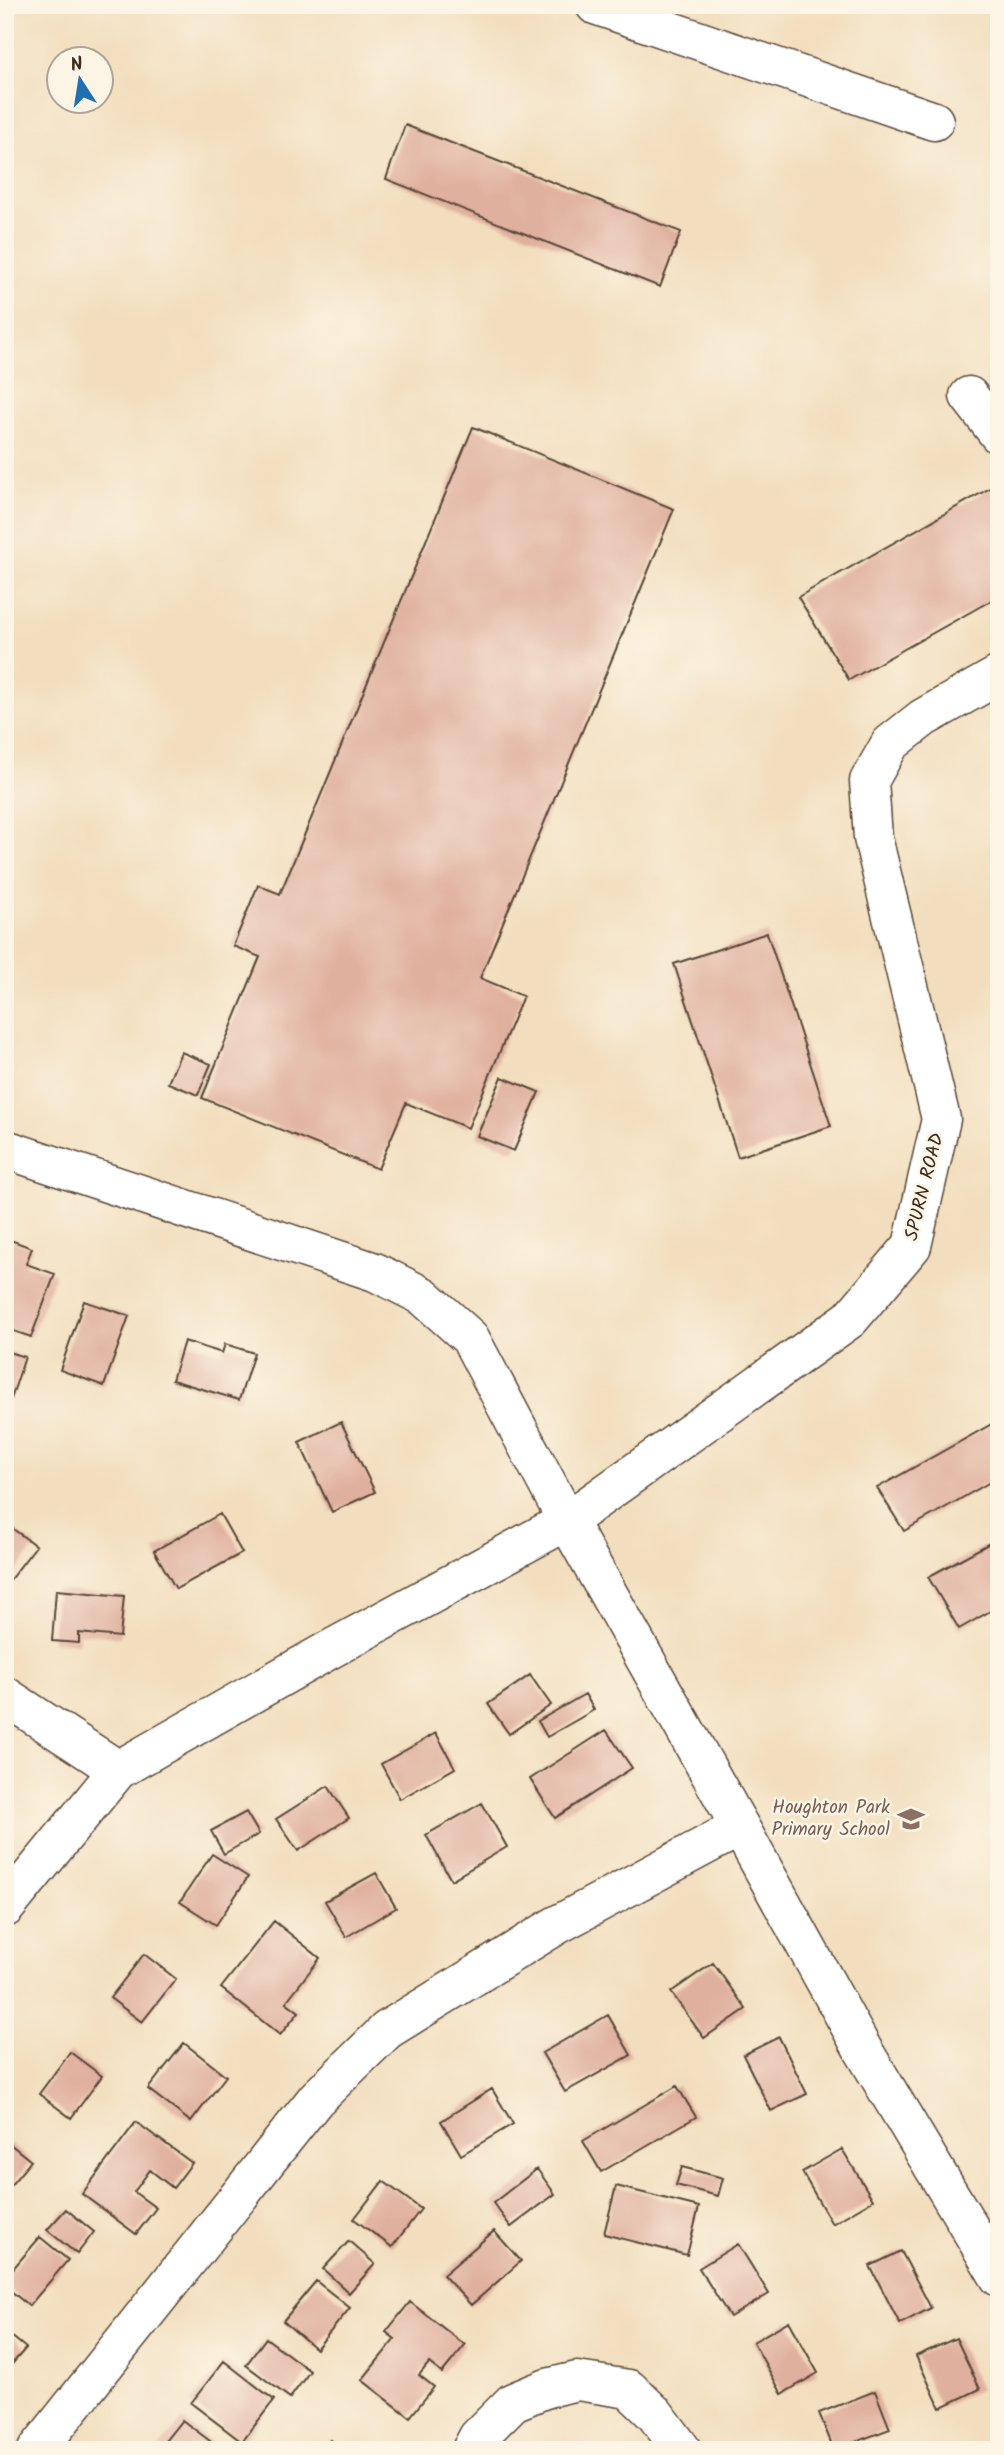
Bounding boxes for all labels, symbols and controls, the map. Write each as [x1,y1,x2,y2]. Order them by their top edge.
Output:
north arrow [46,46,116,116]
text: N [68,49,86,81]
street label: SPURN ROAD [897,1130,953,1244]
place label: Houghton Park Primary School [771,1793,890,1845]
school or university icon: Houghton Park Primary School [896,1804,926,1834]

